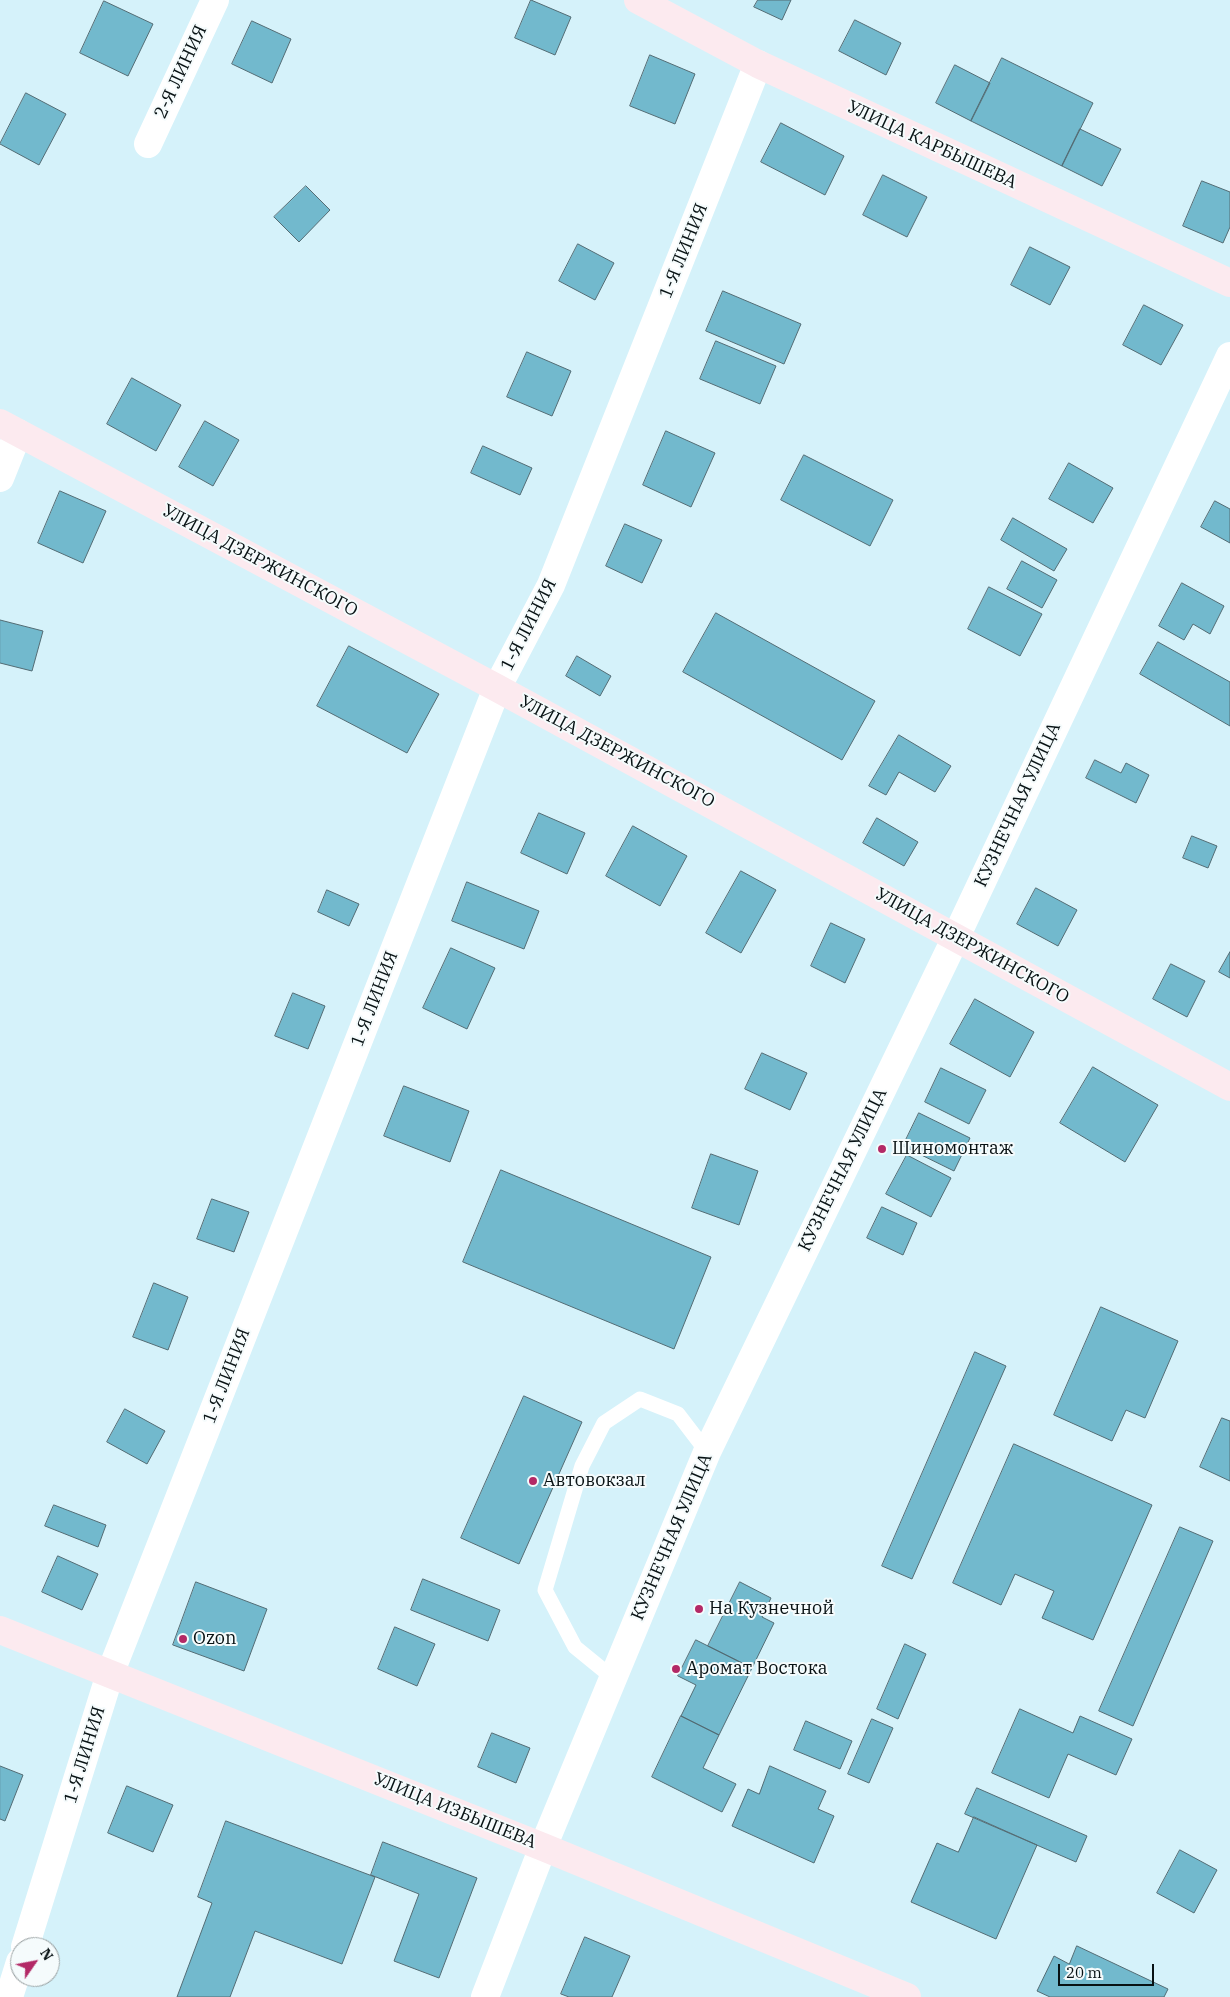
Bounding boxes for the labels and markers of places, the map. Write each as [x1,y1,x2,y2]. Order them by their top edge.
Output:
place label: Шиномонтаж [892,1138,1013,1160]
marker: Шиномонтаж [876,1143,888,1155]
place label: Автовокзал [543,1470,646,1492]
marker: Автовокзал [527,1475,539,1487]
place label: На Кузнечной [709,1598,834,1620]
marker: На Кузнечной [693,1603,705,1615]
place label: Ozon [193,1628,237,1650]
marker: Ozon [177,1633,189,1645]
place label: Аромат Востока [686,1658,828,1680]
marker: Аромат Востока [670,1663,682,1675]

